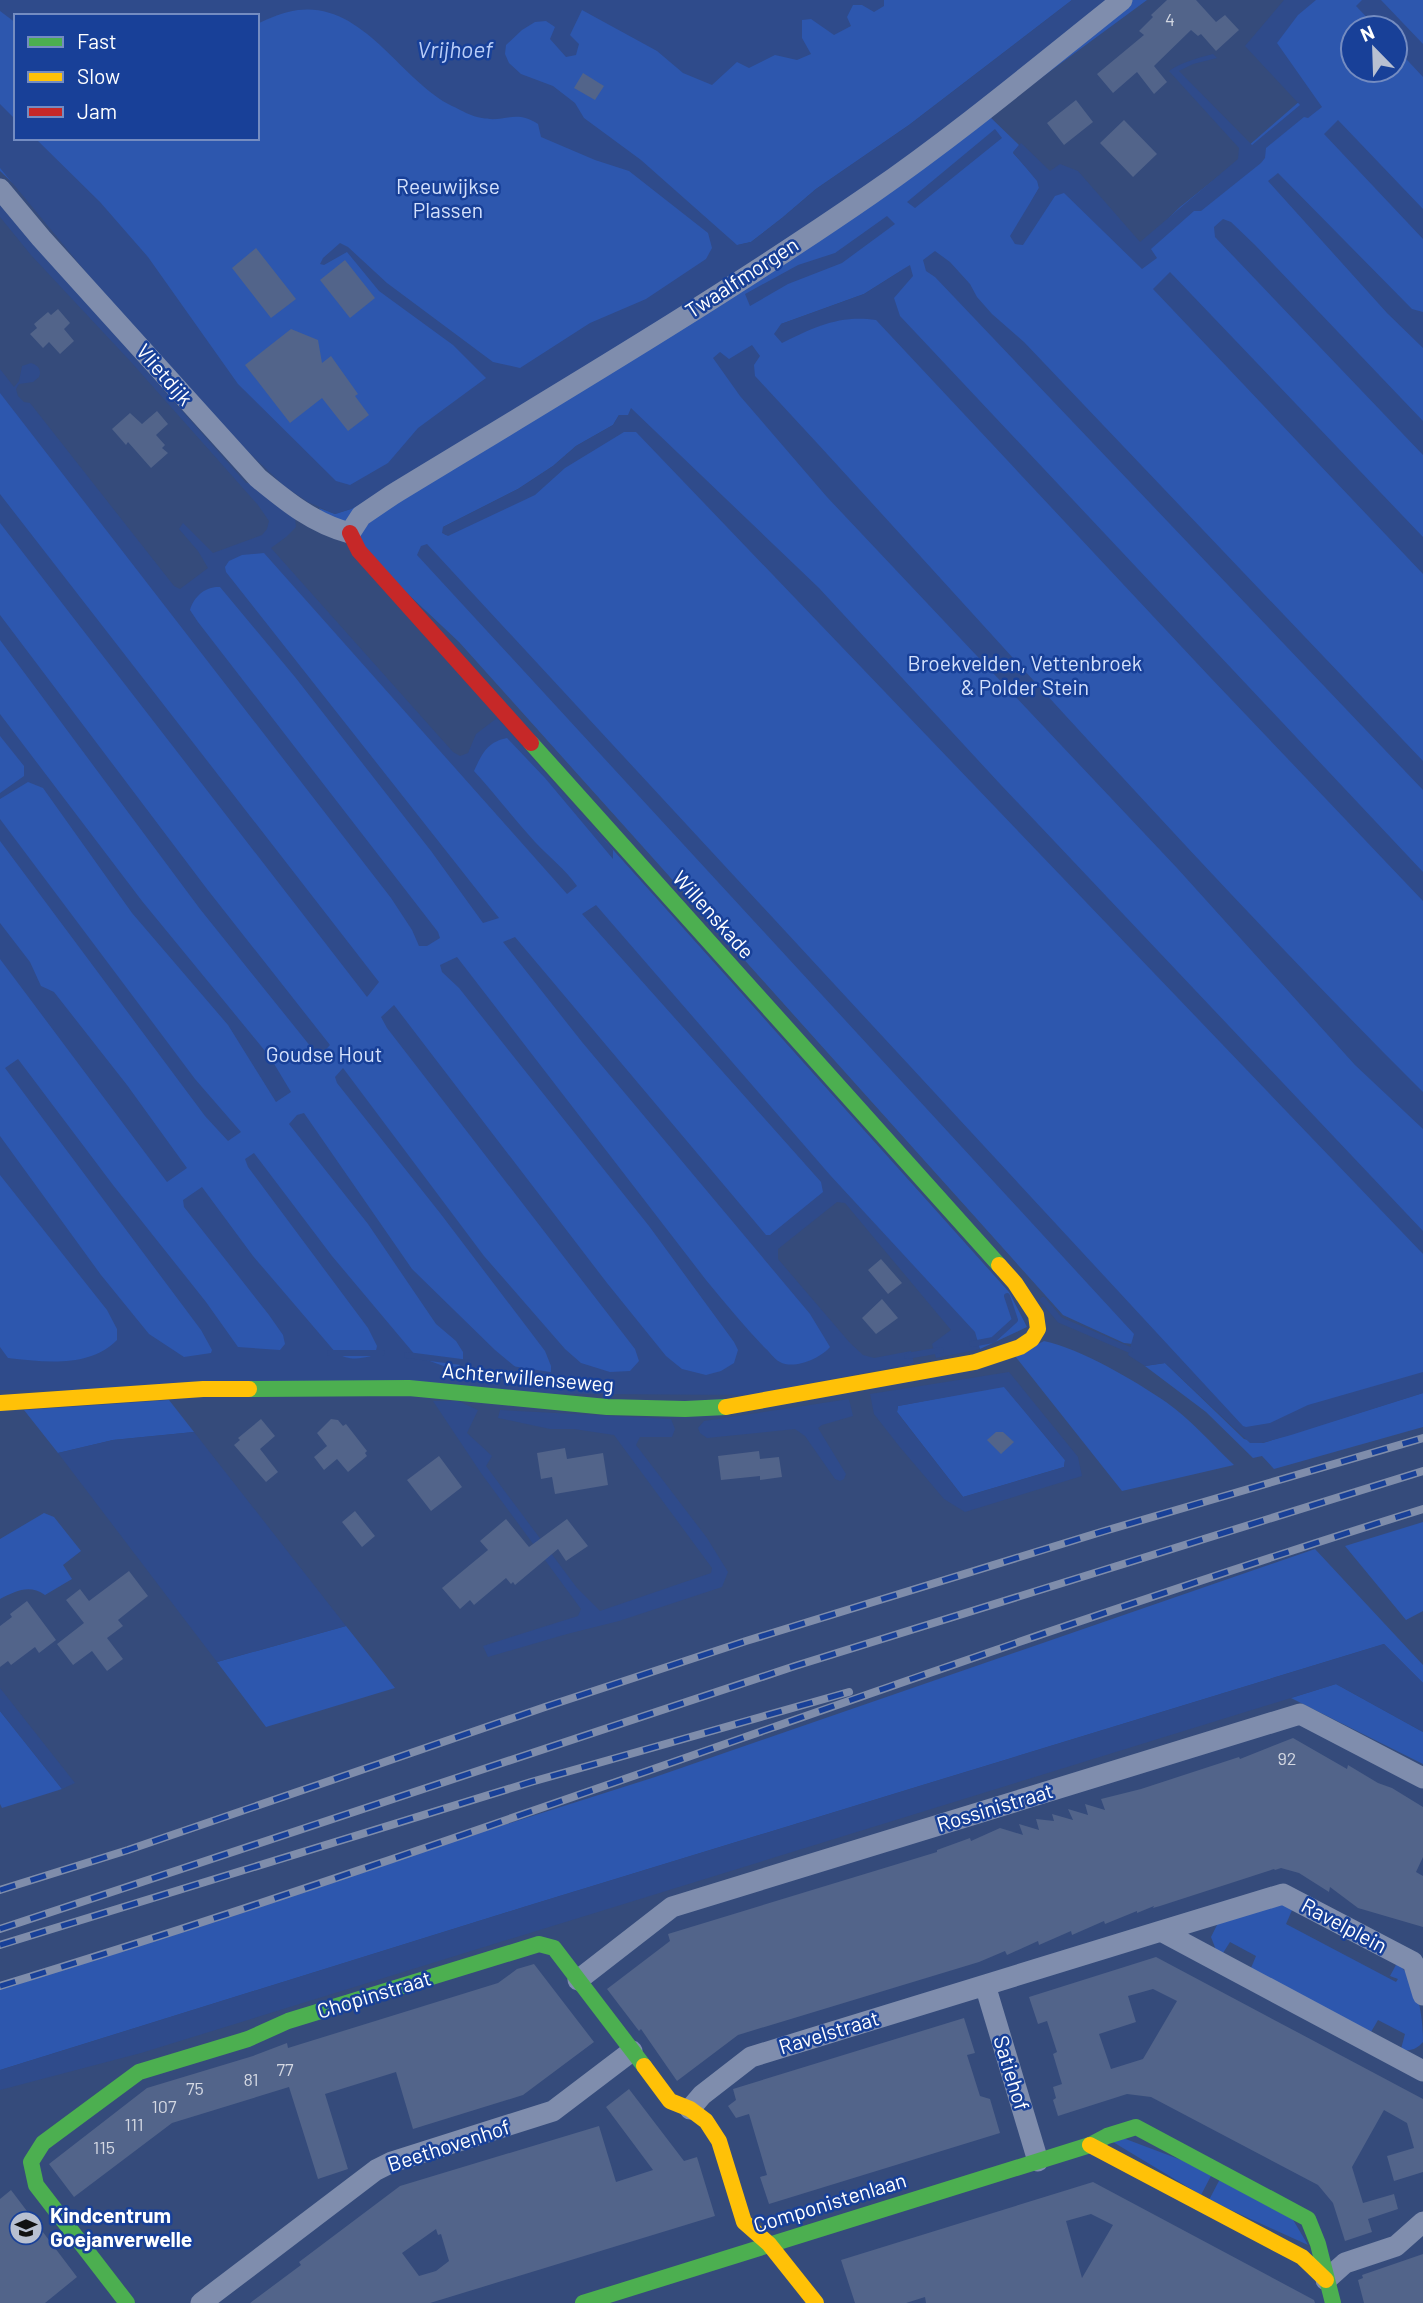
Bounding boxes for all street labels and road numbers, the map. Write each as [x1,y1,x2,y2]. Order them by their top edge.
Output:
street label: Twaalfmorgen [680,231,802,323]
street label: Vlietdijk [132,338,199,410]
street label: Willenskade [668,865,760,963]
street label: Achterwillenseweg [441,1357,615,1396]
street label: Rossinistraat [933,1777,1056,1836]
street label: Ravelplein [1298,1892,1392,1958]
street label: Chopinstraat [313,1964,434,2023]
street label: Ravelstraat [775,2004,882,2059]
street label: Satiehof [989,2032,1036,2113]
street label: Beethovenhof [384,2113,513,2176]
street label: Componistenlaan [750,2166,909,2237]

